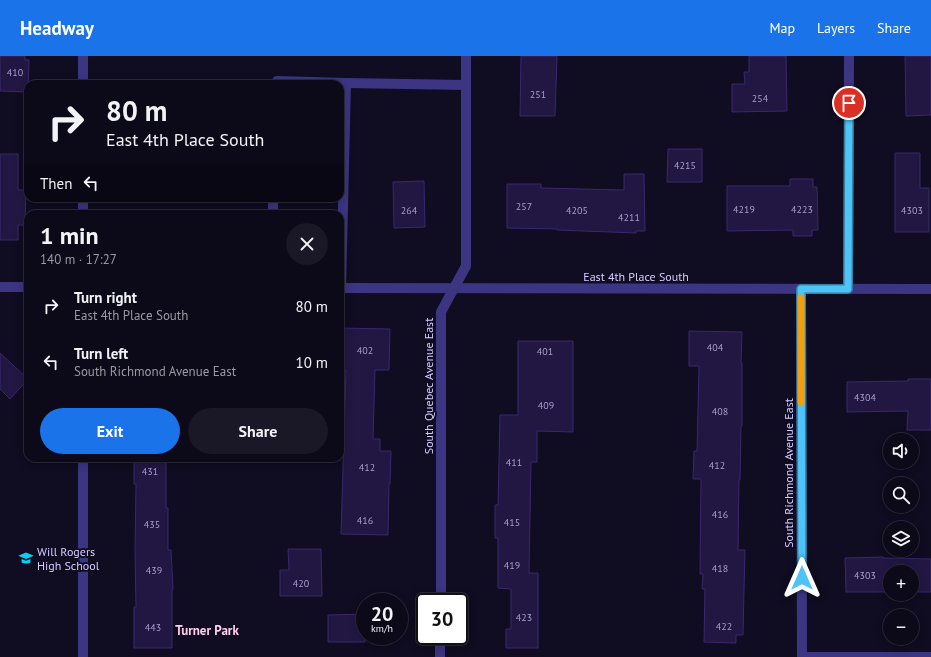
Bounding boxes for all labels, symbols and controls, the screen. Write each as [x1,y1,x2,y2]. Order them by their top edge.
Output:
text: Headway [20,16,94,40]
text: Map [769,19,795,37]
text: Layers [817,19,855,37]
text: Share [877,19,911,37]
house number: 410 [7,66,24,79]
pin [832,86,866,120]
house number: 251 [530,88,546,101]
text: 80 m [106,92,167,129]
house number: 254 [752,92,769,105]
icon: arrive [838,92,860,114]
icon: right [40,96,92,148]
text: East 4th Place South [106,128,264,151]
house number: 4215 [674,159,696,172]
icon: left [80,172,102,194]
text: Then [40,174,72,193]
house number: 257 [516,200,532,213]
house number: 4219 [733,203,755,216]
house number: 4223 [791,203,813,216]
house number: 264 [401,204,418,217]
house number: 4205 [566,204,588,217]
house number: 4303 [901,204,923,217]
house number: 4211 [618,211,640,224]
text: 1 min [40,220,99,251]
button: close [286,223,328,265]
text: 140 m · 17:27 [40,251,117,268]
street label: East 4th Place South [583,269,689,284]
text: Turn right [74,288,137,307]
icon: right [40,295,62,317]
text: 80 m [295,297,328,316]
text: East 4th Place South [74,307,188,324]
street label: South Quebec Avenue East [421,318,436,454]
house number: 404 [707,341,724,354]
text: Turn left [74,344,128,363]
house number: 402 [357,344,373,357]
house number: 401 [537,345,553,358]
icon: left [40,351,62,373]
text: 10 m [295,353,328,372]
text: South Richmond Avenue East [74,363,236,380]
house number: 4304 [854,391,876,404]
street label: South Richmond Avenue East [781,398,796,548]
house number: 409 [538,399,554,412]
house number: 408 [712,405,728,418]
button: Exit [40,408,180,454]
button: Share [188,408,328,454]
map controls [883,433,919,645]
button: sound [883,433,919,469]
house number: 411 [506,456,522,469]
house number: 412 [709,459,725,472]
house number: 412 [359,461,375,474]
house number: 431 [142,465,158,478]
button: search [883,477,919,513]
house number: 416 [712,508,728,521]
house number: 416 [357,514,373,527]
house number: 415 [504,516,520,529]
house number: 435 [144,518,160,531]
button: layers [883,521,919,557]
place label: Will Rogers High School [37,544,100,573]
school or university icon: Will Rogers High School [18,550,34,566]
position arrow [781,557,823,599]
house number: 419 [504,559,520,572]
house number: 418 [712,562,728,575]
house number: 439 [146,564,162,577]
button: + [883,565,919,601]
house number: 4303 [854,569,876,582]
house number: 420 [293,577,310,590]
speed limit sign: 30 [416,593,468,645]
text: 20 [371,601,393,627]
button: − [883,609,919,645]
house number: 423 [516,611,532,624]
house number: 422 [716,620,732,633]
house number: 443 [145,621,161,634]
district label: Turner Park [175,622,239,639]
text: km/h [371,622,393,635]

